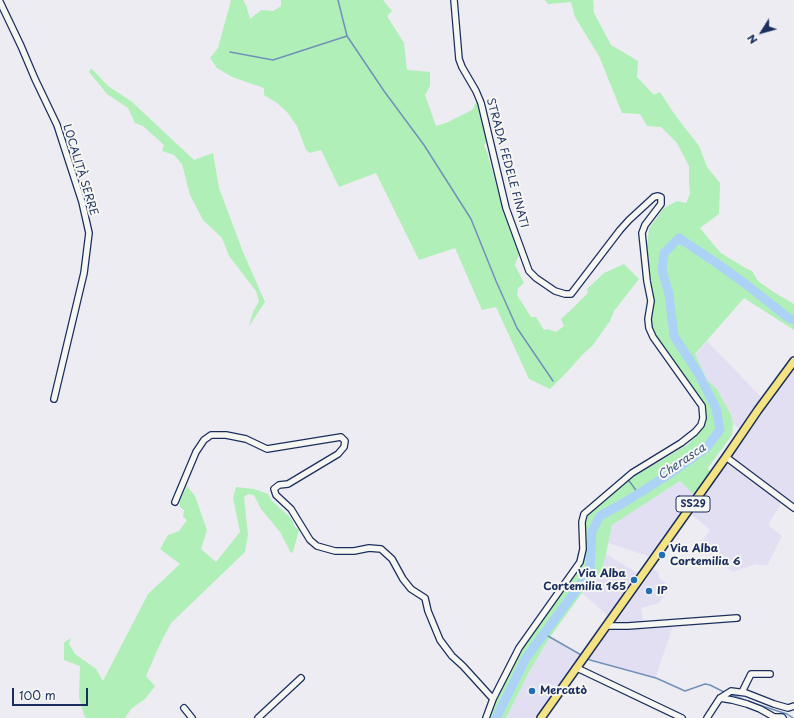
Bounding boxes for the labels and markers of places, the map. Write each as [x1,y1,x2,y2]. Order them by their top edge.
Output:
place label: Via Alba Cortemilia 6 [670,542,740,568]
marker: Via Alba Cortemilia 6 [657,550,667,560]
place label: Via Alba Cortemilia 165 [543,567,626,593]
marker: Via Alba Cortemilia 165 [629,575,639,585]
place label: IP [657,584,668,598]
marker: IP [644,586,654,596]
place label: Mercatò [540,684,587,698]
marker: Mercatò [527,686,537,696]

